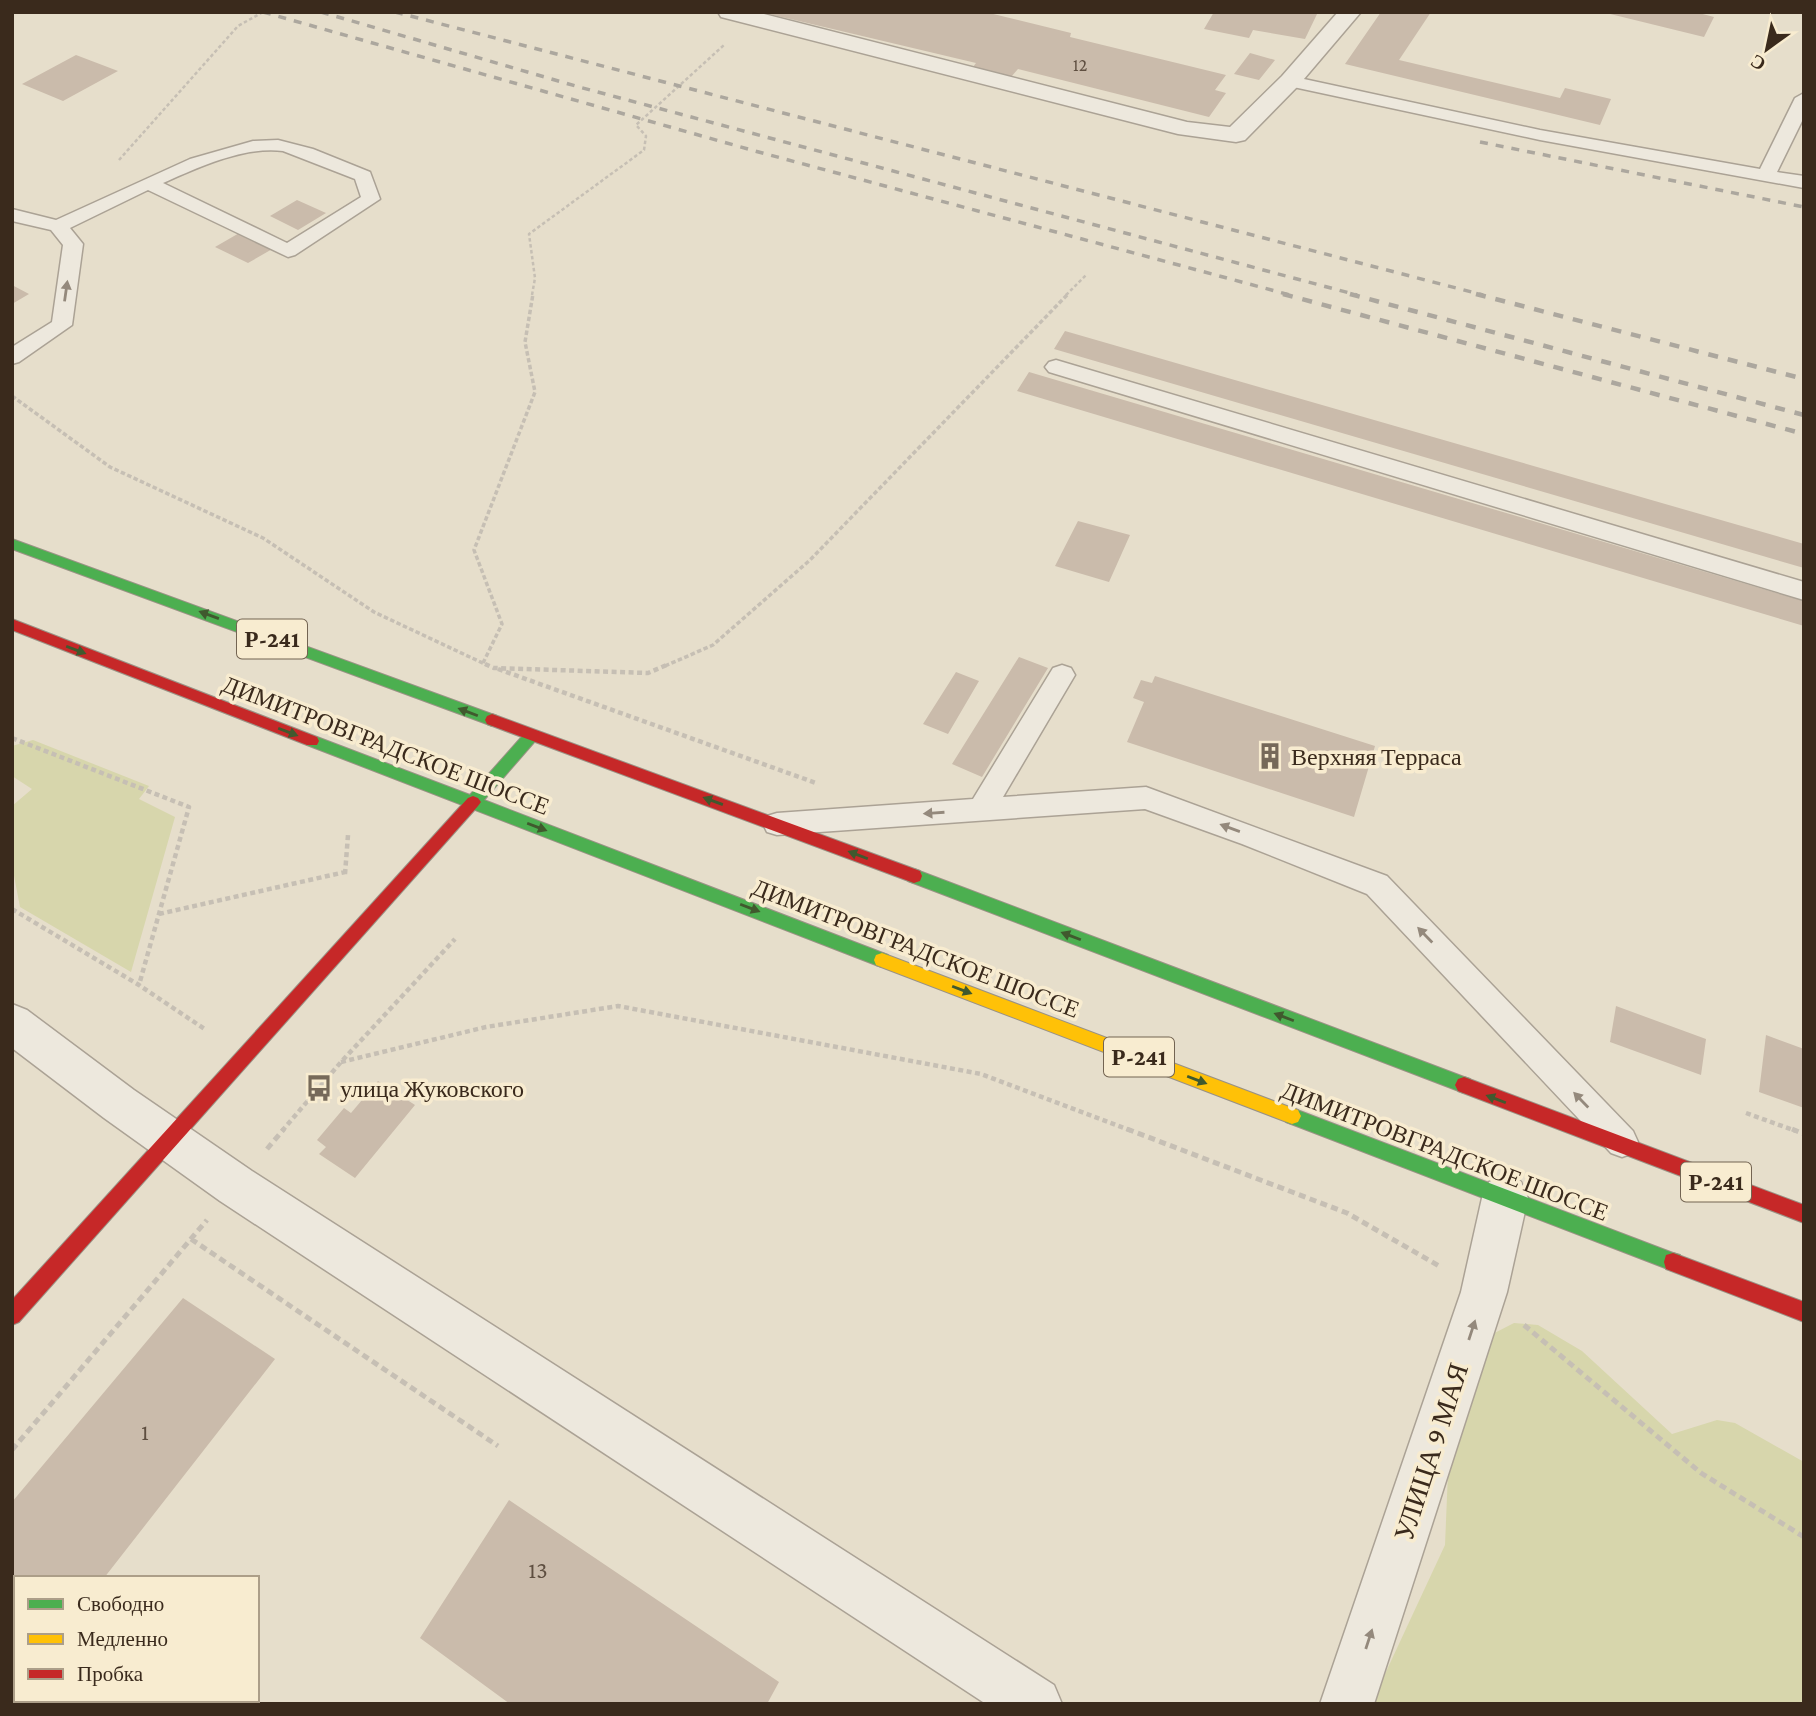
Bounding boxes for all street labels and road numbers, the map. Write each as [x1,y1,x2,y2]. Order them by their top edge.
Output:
road number: Р-241 [237,620,307,659]
street label: ДИМИТРОВГРАДСКОЕ ШОССЕ [219,670,553,820]
street label: ДИМИТРОВГРАДСКОЕ ШОССЕ [749,873,1083,1023]
road number: Р-241 [1104,1038,1174,1076]
street label: ДИМИТРОВГРАДСКОЕ ШОССЕ [1278,1076,1612,1226]
road number: Р-241 [1681,1162,1751,1202]
street label: УЛИЦА 9 МАЯ [1388,1359,1474,1545]

